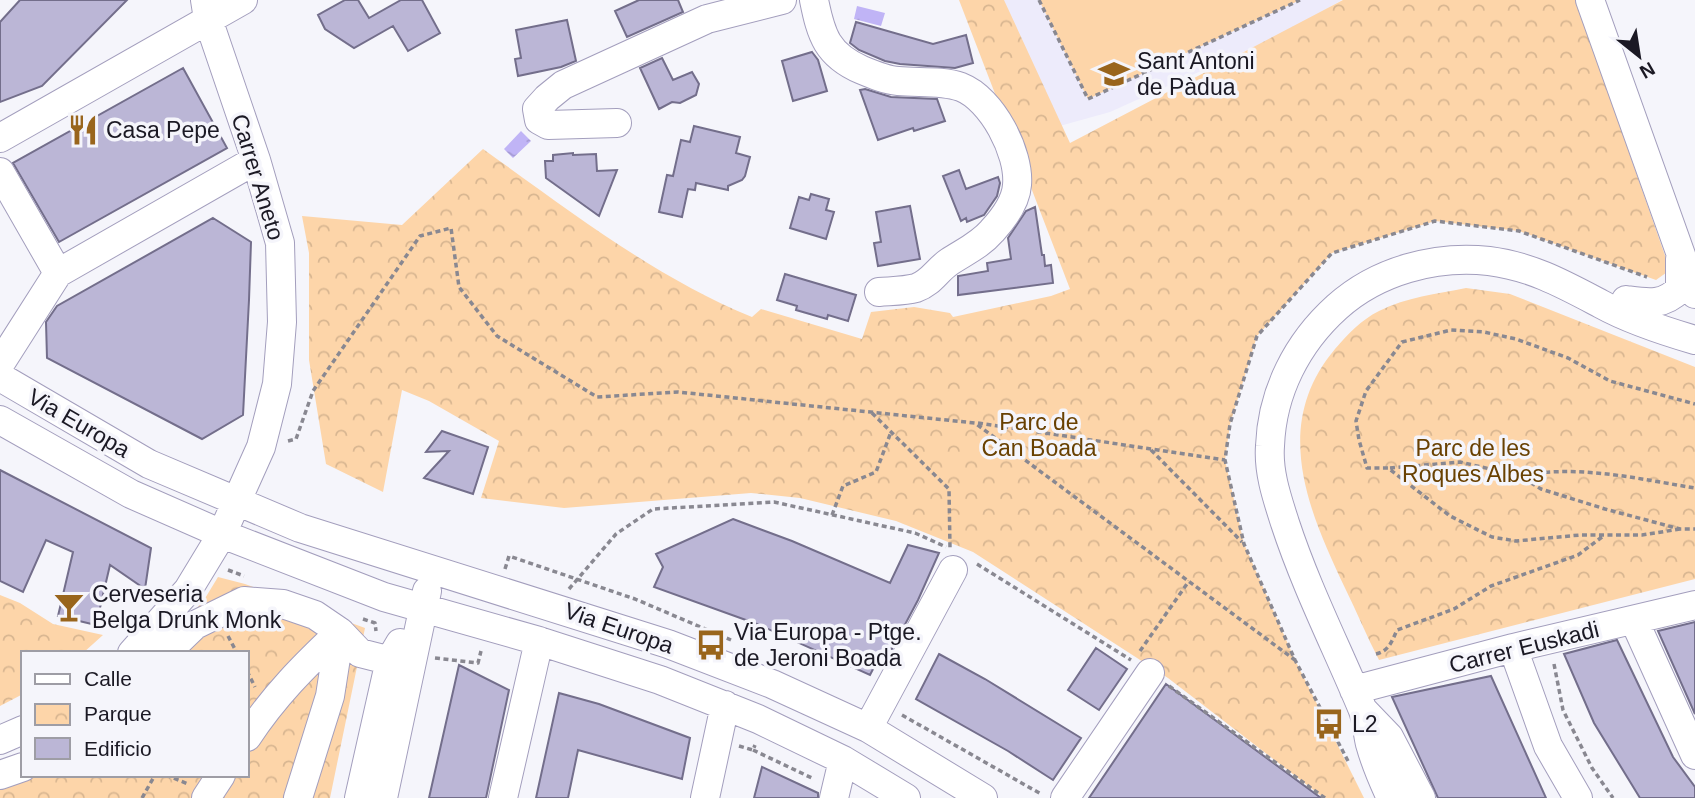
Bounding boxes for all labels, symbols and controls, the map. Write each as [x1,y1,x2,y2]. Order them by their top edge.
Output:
north arrow [1604,21,1674,91]
place label: Sant Antoni de Pàdua [1137,48,1255,100]
school or university icon: Sant Antoni de Pàdua [1097,57,1131,91]
text: N [1636,58,1658,83]
street label: Carrer Aneto [227,111,289,243]
restaurant icon: Casa Pepe [66,113,100,147]
place label: Casa Pepe [106,117,220,143]
street label: Via Europa [23,383,135,463]
park label: Parc de Can Boada [981,409,1097,461]
park label: Parc de les Roques Albes [1402,435,1544,487]
place label: Cerveseria Belga Drunk Monk [92,581,282,633]
bar icon: Cerveseria Belga Drunk Monk [52,590,86,624]
street label: Via Europa [561,597,677,659]
street label: Carrer Euskadi [1446,616,1602,678]
place label: Via Europa - Ptge. de Jeroni Boada [734,619,922,671]
bus stop icon: Via Europa - Ptge. de Jeroni Boada [694,628,728,662]
legend [21,651,248,777]
text: Calle [84,667,132,690]
text: Parque [84,702,152,725]
bus stop icon: L2 [1312,707,1346,741]
place label: L2 [1352,711,1378,737]
text: Edificio [84,737,152,760]

